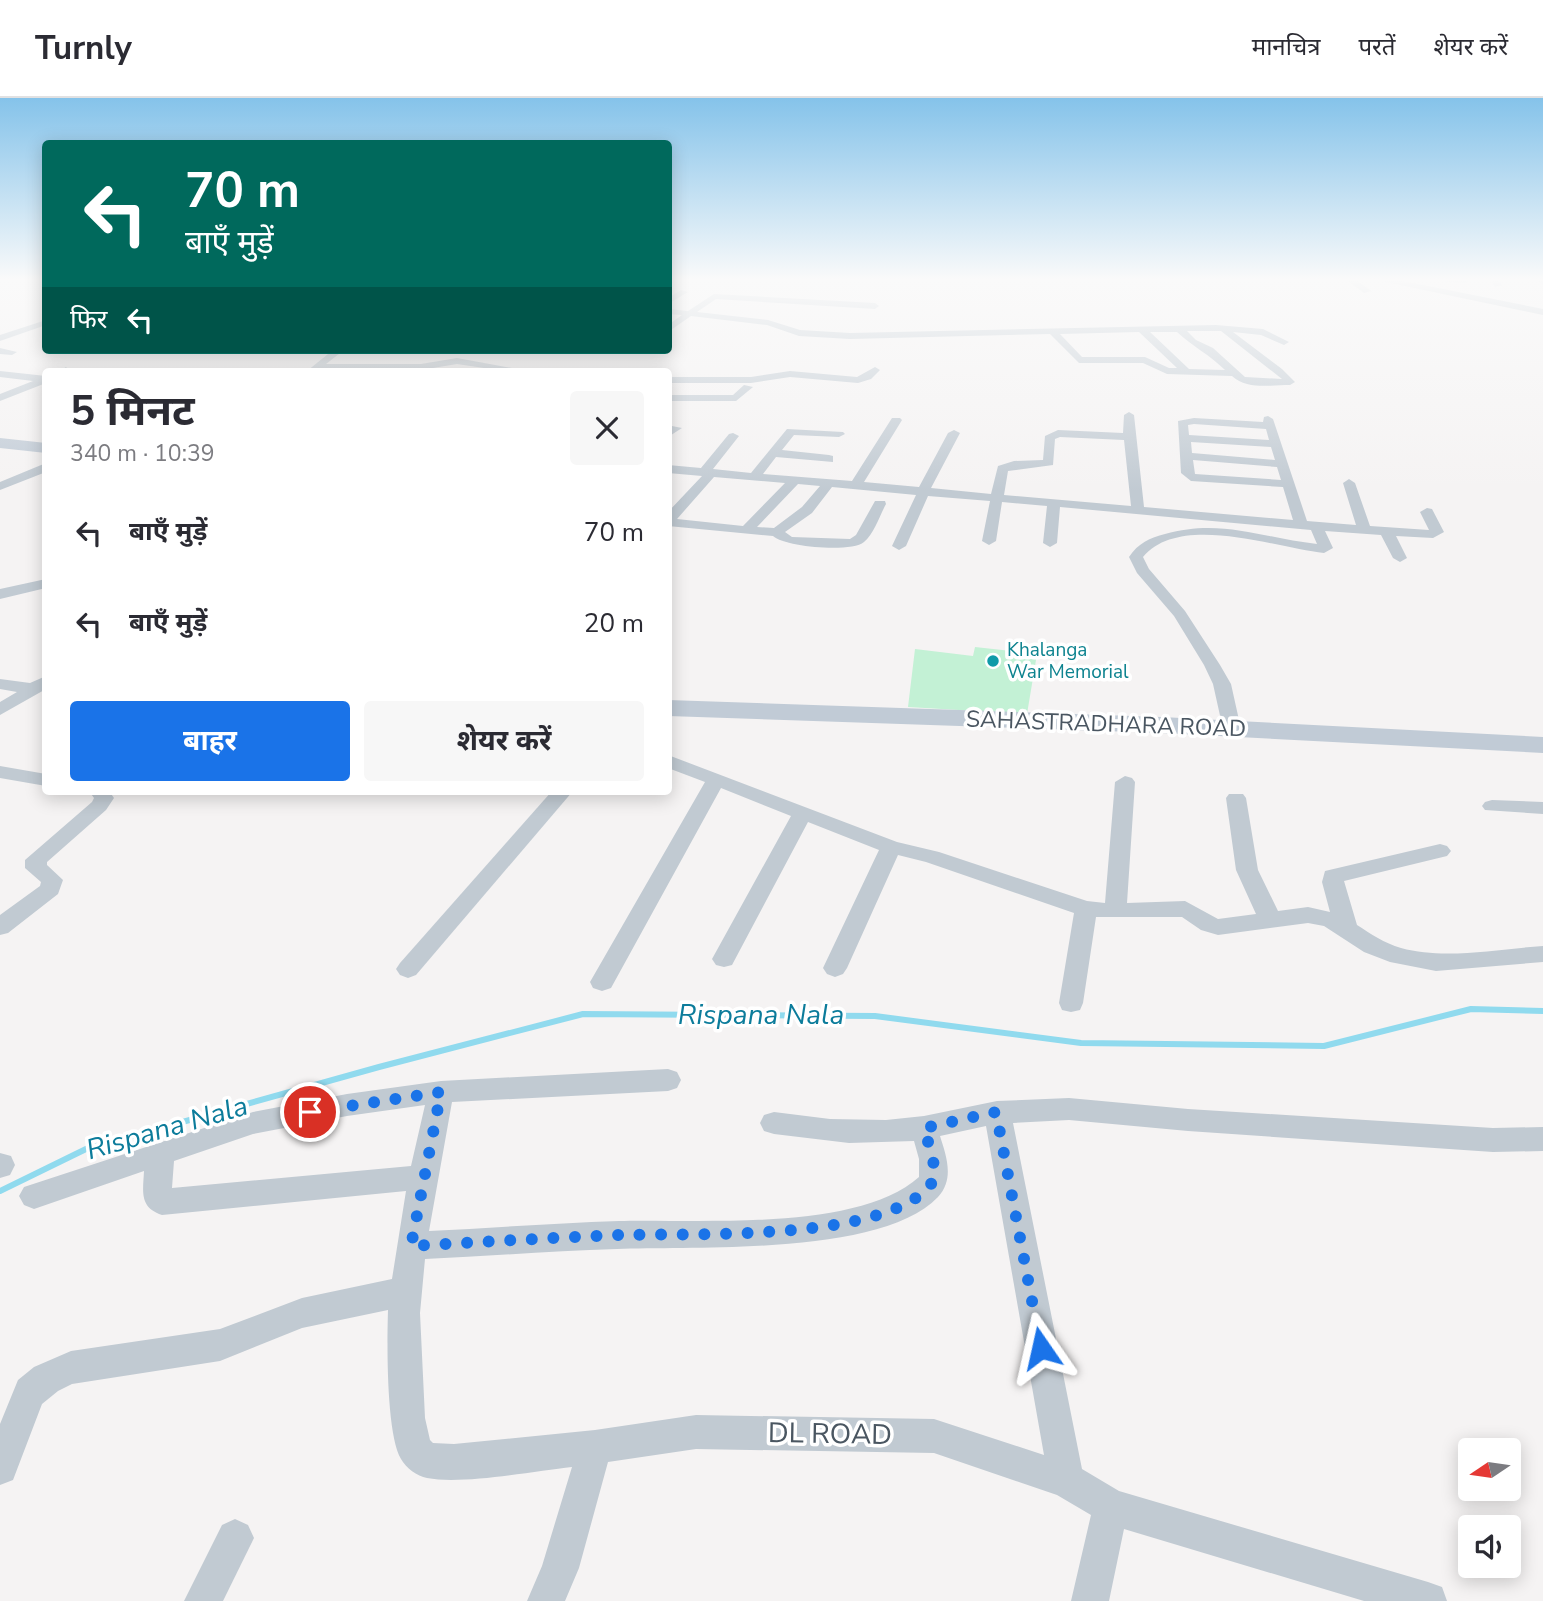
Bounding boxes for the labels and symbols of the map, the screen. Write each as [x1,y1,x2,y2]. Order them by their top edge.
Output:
place label: Khalanga War Memorial [1007,637,1129,685]
marker: Khalanga War Memorial [985,653,1001,669]
street label: SAHASTRADHARA ROAD [965,704,1247,744]
water label: Rispana Nala [678,996,844,1034]
pin [280,1082,340,1142]
water label: Rispana Nala [82,1087,252,1169]
position arrow [1004,1311,1078,1385]
street label: DL ROAD [768,1414,892,1454]
north arrow [1458,1438,1521,1502]

